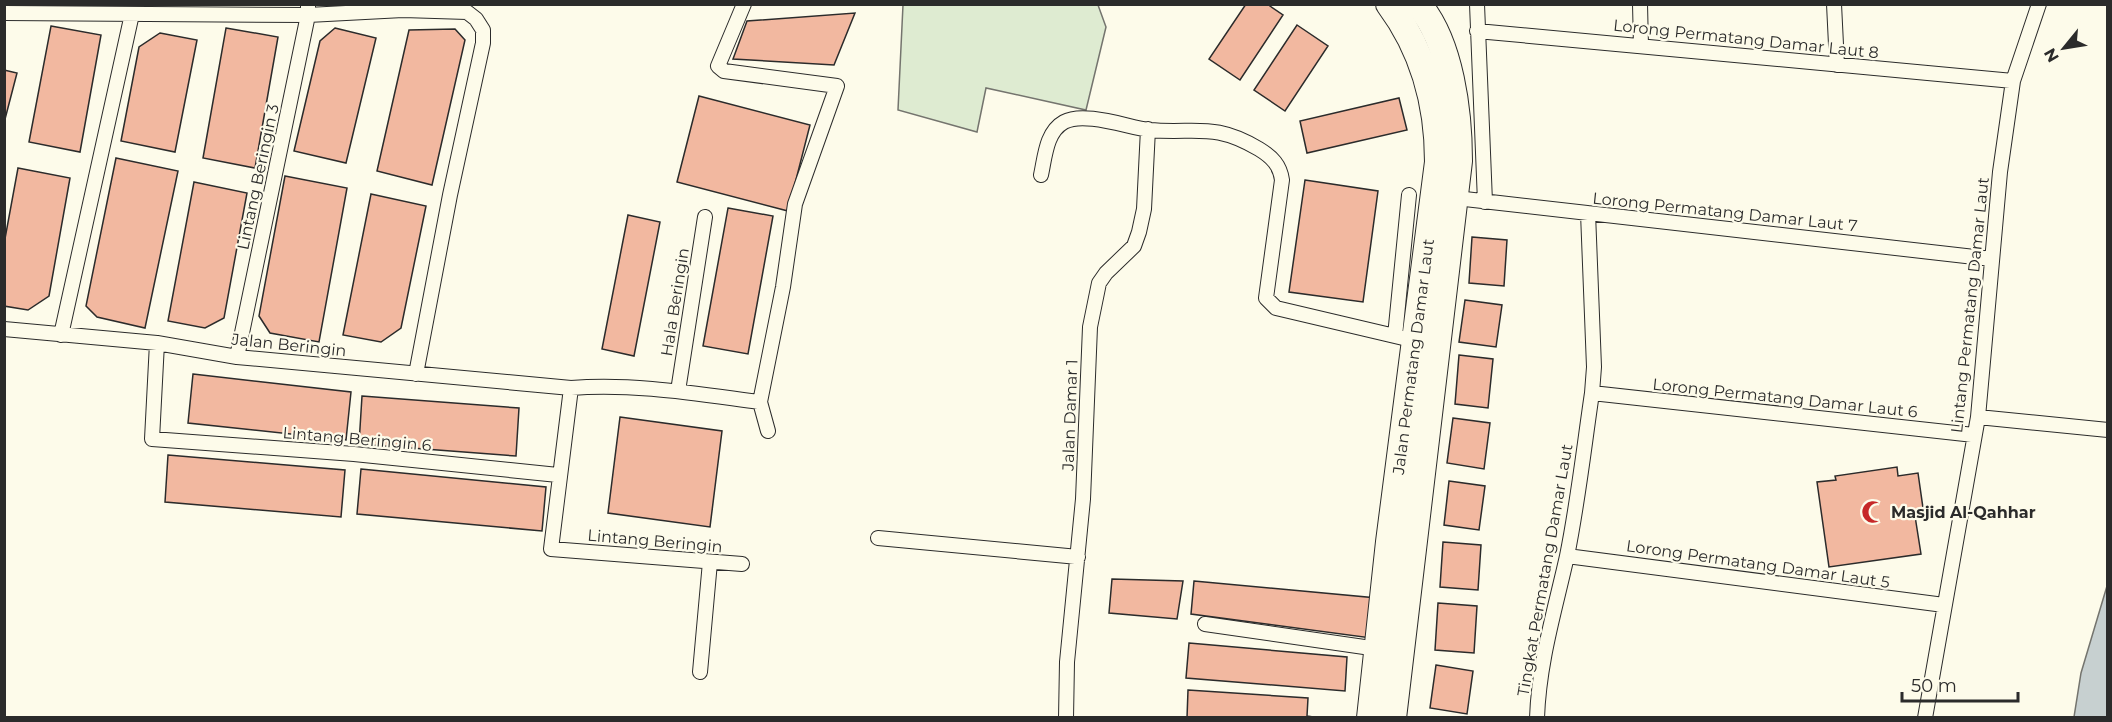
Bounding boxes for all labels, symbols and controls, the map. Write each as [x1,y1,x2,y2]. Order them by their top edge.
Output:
street label: Lorong Permatang Damar Laut 8 [1612,16,1880,62]
north arrow [2034,18,2094,78]
text: N [2040,45,2063,66]
street label: Lintang Beringin 3 [233,102,283,252]
street label: Lintang Permatang Damar Laut [1947,176,1993,434]
street label: Lorong Permatang Damar Laut 7 [1592,189,1858,235]
street label: Jalan Permatang Damar Laut [1388,237,1438,477]
street label: Hala Beringin [657,246,693,358]
street label: Jalan Beringin [230,329,347,360]
street label: Jalan Damar 1 [1059,359,1081,472]
street label: Lorong Permatang Damar Laut 6 [1651,375,1919,421]
street label: Lintang Beringin 6 [282,423,432,455]
street label: Tingkat Permatang Damar Laut [1513,442,1577,698]
mosque icon: Masjid Al-Qahhar [1860,499,1886,525]
place label: Masjid Al-Qahhar [1891,503,2036,522]
street label: Lintang Beringin [587,526,723,556]
street label: Lorong Permatang Damar Laut 5 [1625,536,1891,592]
scale bar [1902,665,2018,703]
text: 50 m [1911,675,1957,697]

